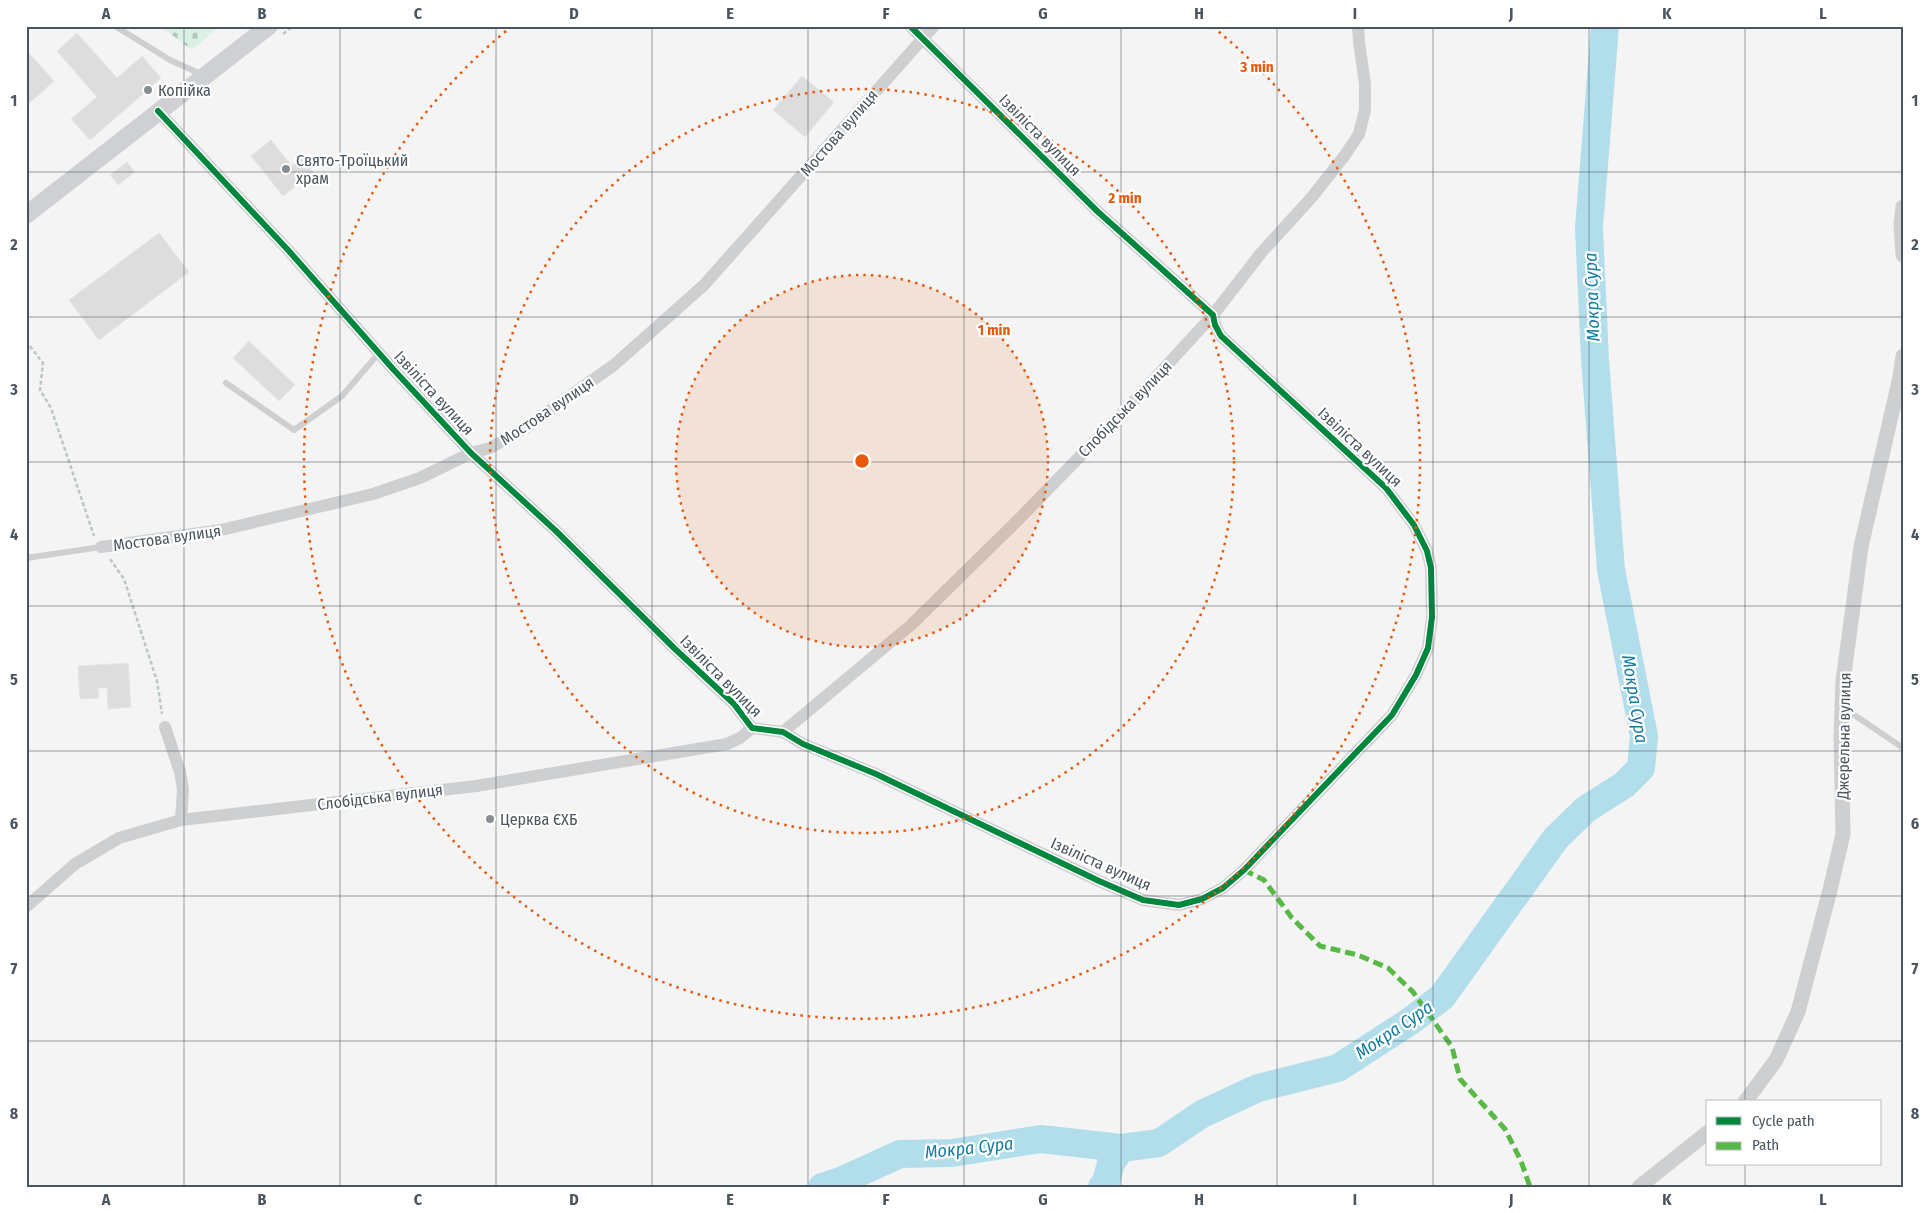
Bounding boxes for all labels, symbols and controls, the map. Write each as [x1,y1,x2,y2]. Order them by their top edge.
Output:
text: A [101,4,111,23]
text: B [258,4,267,23]
text: C [414,4,423,23]
text: D [569,4,579,23]
text: E [726,4,734,23]
text: F [882,4,890,23]
text: G [1038,4,1048,23]
text: H [1194,4,1204,23]
text: I [1353,4,1357,23]
text: J [1508,4,1513,23]
text: K [1662,4,1672,23]
text: L [1819,4,1827,23]
text: 3 min [1239,58,1274,76]
place label: Копійка [158,81,211,100]
marker: Копійка [142,84,154,96]
street label: Мостова вулиця [796,86,882,180]
street label: Ізвіліста вулиця [995,90,1085,180]
text: 1 [11,91,17,110]
text: 1 [1912,91,1918,110]
place label: Свято-Троїцький храм [296,151,408,188]
marker: Свято-Троїцький храм [280,163,292,175]
text: 2 min [1107,189,1142,207]
text: 2 [9,235,18,254]
text: 2 [1910,235,1919,254]
water label: Мокра Сура [1579,252,1605,342]
text: 1 min [978,321,1010,339]
street label: Ізвіліста вулиця [390,347,478,439]
street label: Слобідська вулиця [1074,357,1176,461]
street label: Мостова вулиця [497,373,597,449]
text: 3 [9,380,18,399]
text: 3 [1910,380,1919,399]
street label: Ізвіліста вулиця [1314,403,1406,491]
centre of rings [853,452,871,470]
street label: Мостова вулиця [112,521,222,555]
text: 4 [10,525,18,544]
text: 4 [1911,525,1919,544]
street label: Ізвіліста вулиця [676,631,766,721]
water label: Мокра Сура [1617,653,1653,745]
text: 5 [10,670,18,689]
text: 5 [1911,670,1919,689]
street label: Джерельна вулиця [1833,672,1855,801]
street label: Слобідська вулиця [316,780,444,814]
place label: Церква ЄХБ [500,810,577,829]
marker: Церква ЄХБ [484,813,496,825]
text: 6 [10,814,18,833]
text: 6 [1911,814,1919,833]
street label: Ізвіліста вулиця [1048,833,1154,895]
text: 7 [11,959,18,978]
text: 7 [1912,959,1919,978]
water label: Мокра Сура [1351,996,1437,1064]
legend [1706,1100,1882,1166]
text: 8 [10,1104,19,1123]
text: 8 [1911,1104,1920,1123]
text: Cycle path [1752,1112,1815,1130]
water label: Мокра Сура [924,1132,1014,1164]
text: Path [1752,1136,1779,1154]
text: A [101,1190,111,1209]
text: B [258,1190,267,1209]
text: C [414,1190,423,1209]
text: D [569,1190,579,1209]
text: E [726,1190,734,1209]
text: F [882,1190,890,1209]
text: G [1038,1190,1048,1209]
text: H [1194,1190,1204,1209]
text: I [1353,1190,1357,1209]
text: J [1508,1190,1513,1209]
text: K [1662,1190,1672,1209]
text: L [1819,1190,1827,1209]

